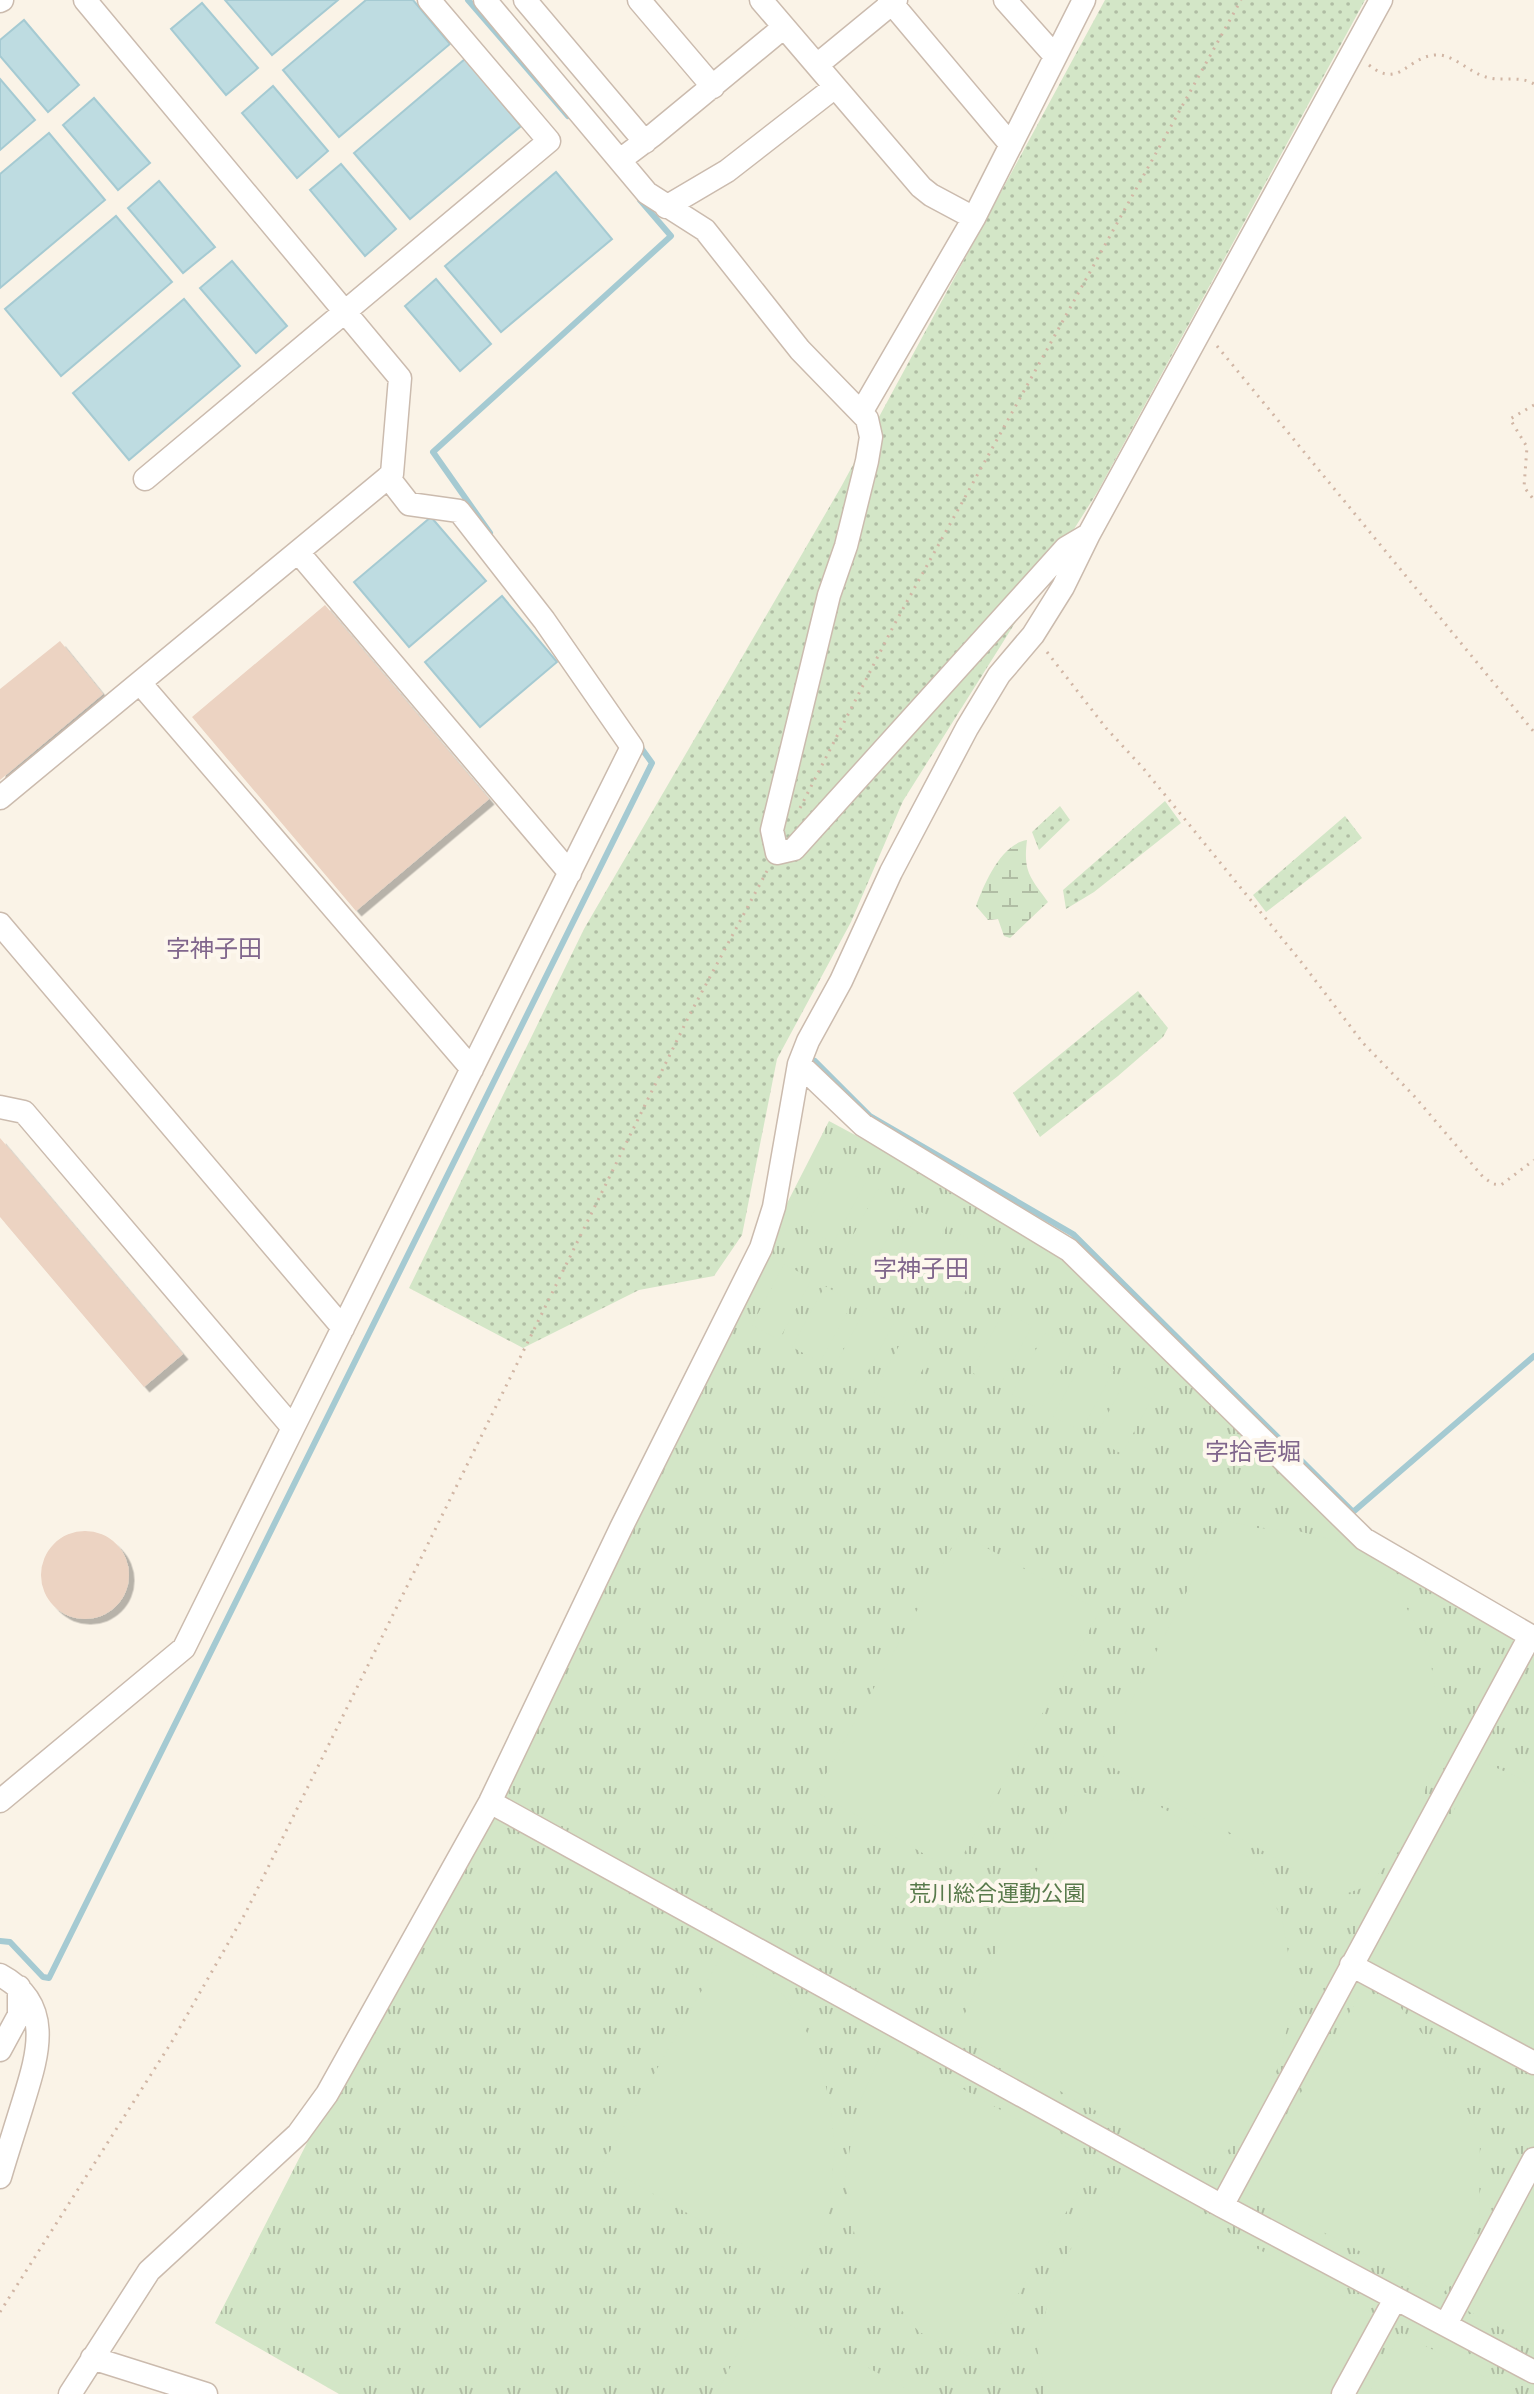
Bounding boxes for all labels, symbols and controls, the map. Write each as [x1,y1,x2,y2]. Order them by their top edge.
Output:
district label: 字神子田 [166,935,262,962]
district label: 字神子田 [873,1255,969,1282]
district label: 字拾壱堀 [1205,1438,1301,1465]
park label: 荒川総合運動公園 [909,1881,1085,1906]

